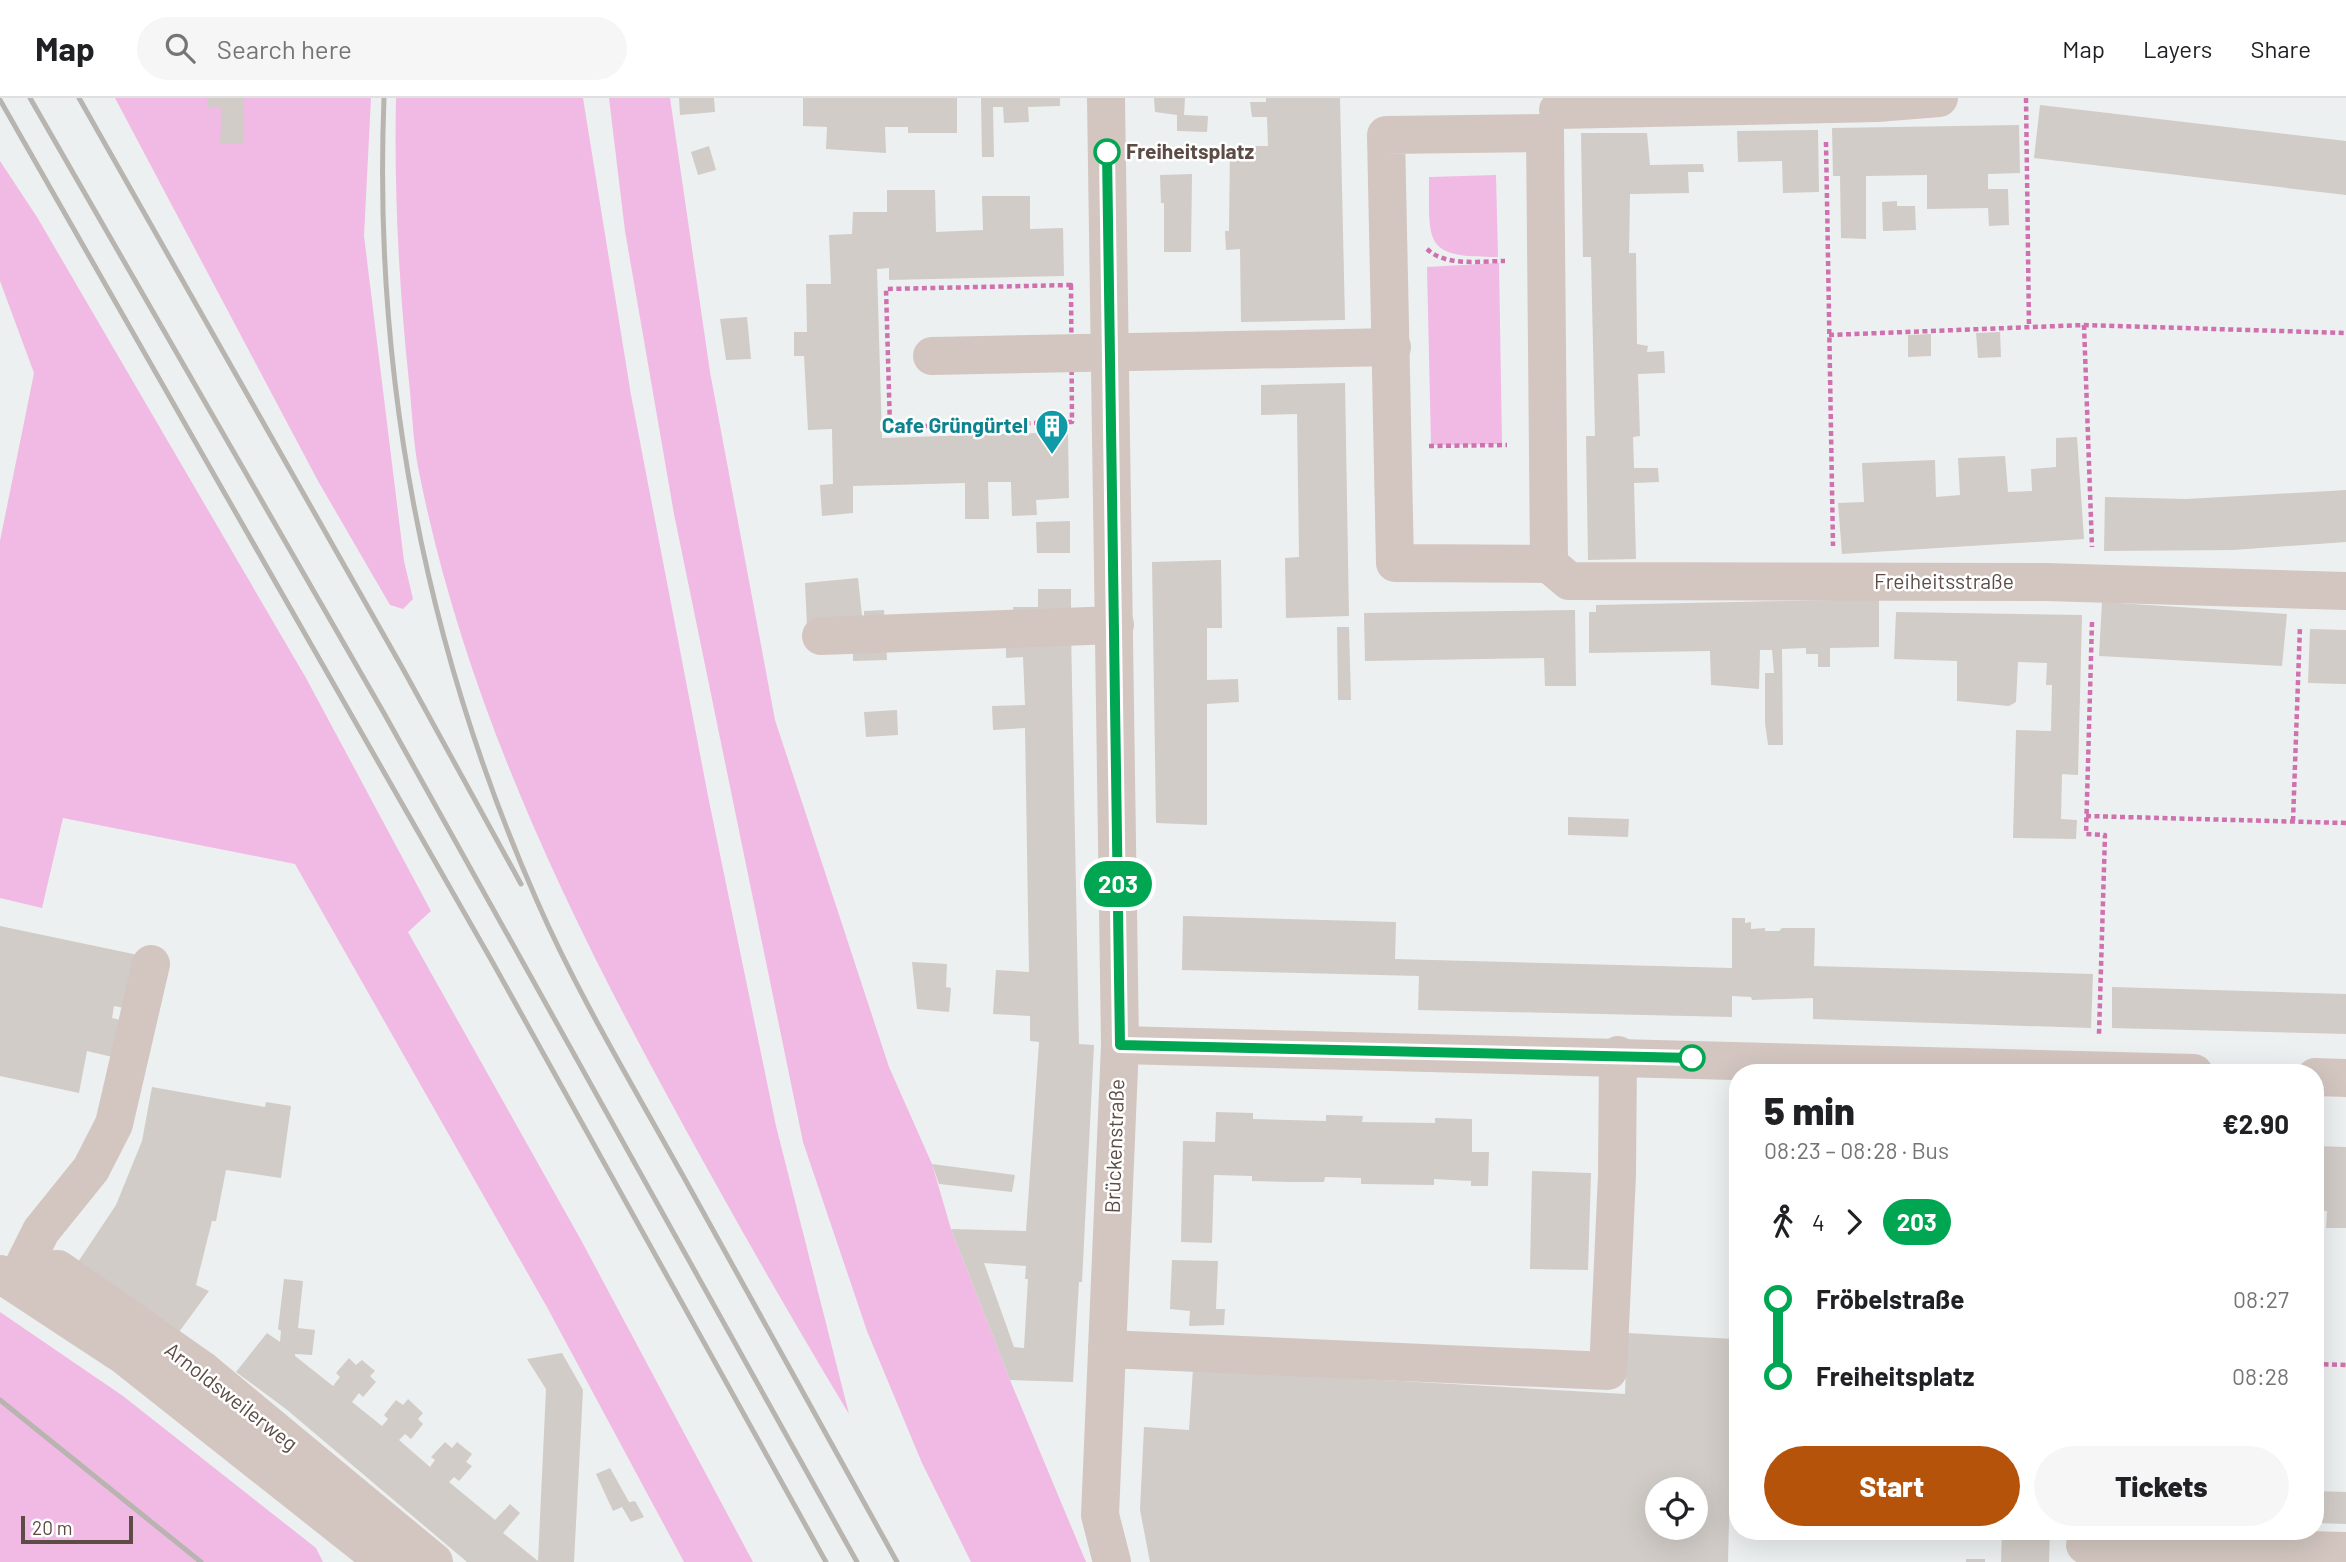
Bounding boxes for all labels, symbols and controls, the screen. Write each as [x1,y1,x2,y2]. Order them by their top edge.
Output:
search box [137,17,627,80]
text: Map [35,28,95,68]
icon: search [161,29,199,67]
text: Search here [217,33,352,64]
text: Map [2062,34,2105,63]
text: Layers [2143,34,2212,63]
text: Share [2250,34,2311,63]
place label: Freiheitsplatz [1126,138,1254,163]
marker: Freiheitsplatz [1094,139,1120,165]
building icon: Cafe Grüngürtel [1033,407,1071,456]
place label: Cafe Grüngürtel [882,412,1028,437]
street label: Freiheitsstraße [1874,568,2014,593]
line badge: 203 [1078,861,1158,907]
text: 203 [1098,869,1138,898]
unlabelled marker [1679,1045,1705,1071]
street label: Brückenstraße [1099,1078,1128,1214]
text: 5 min [1764,1087,1855,1133]
text: €2.90 [2222,1108,2289,1139]
text: 08:23 – 08:28 · Bus [1764,1136,1949,1164]
icon: walk [1764,1203,1802,1241]
icon: forward [1835,1203,1873,1241]
text: 203 [1897,1207,1937,1236]
text: 4 [1812,1208,1825,1236]
text: Fröbelstraße [1816,1283,1964,1314]
text: 08:27 [2233,1285,2289,1313]
street label: Arnoldsweilerweg [161,1336,303,1455]
text: Freiheitsplatz [1816,1360,1975,1391]
text: 08:28 [2232,1362,2289,1390]
button: Start [1764,1446,2020,1526]
button: Tickets [2034,1446,2289,1526]
map controls [1645,1477,1708,1540]
button: locate [1645,1477,1708,1540]
scale bar [21,1513,133,1545]
text: 20 m [32,1516,72,1539]

